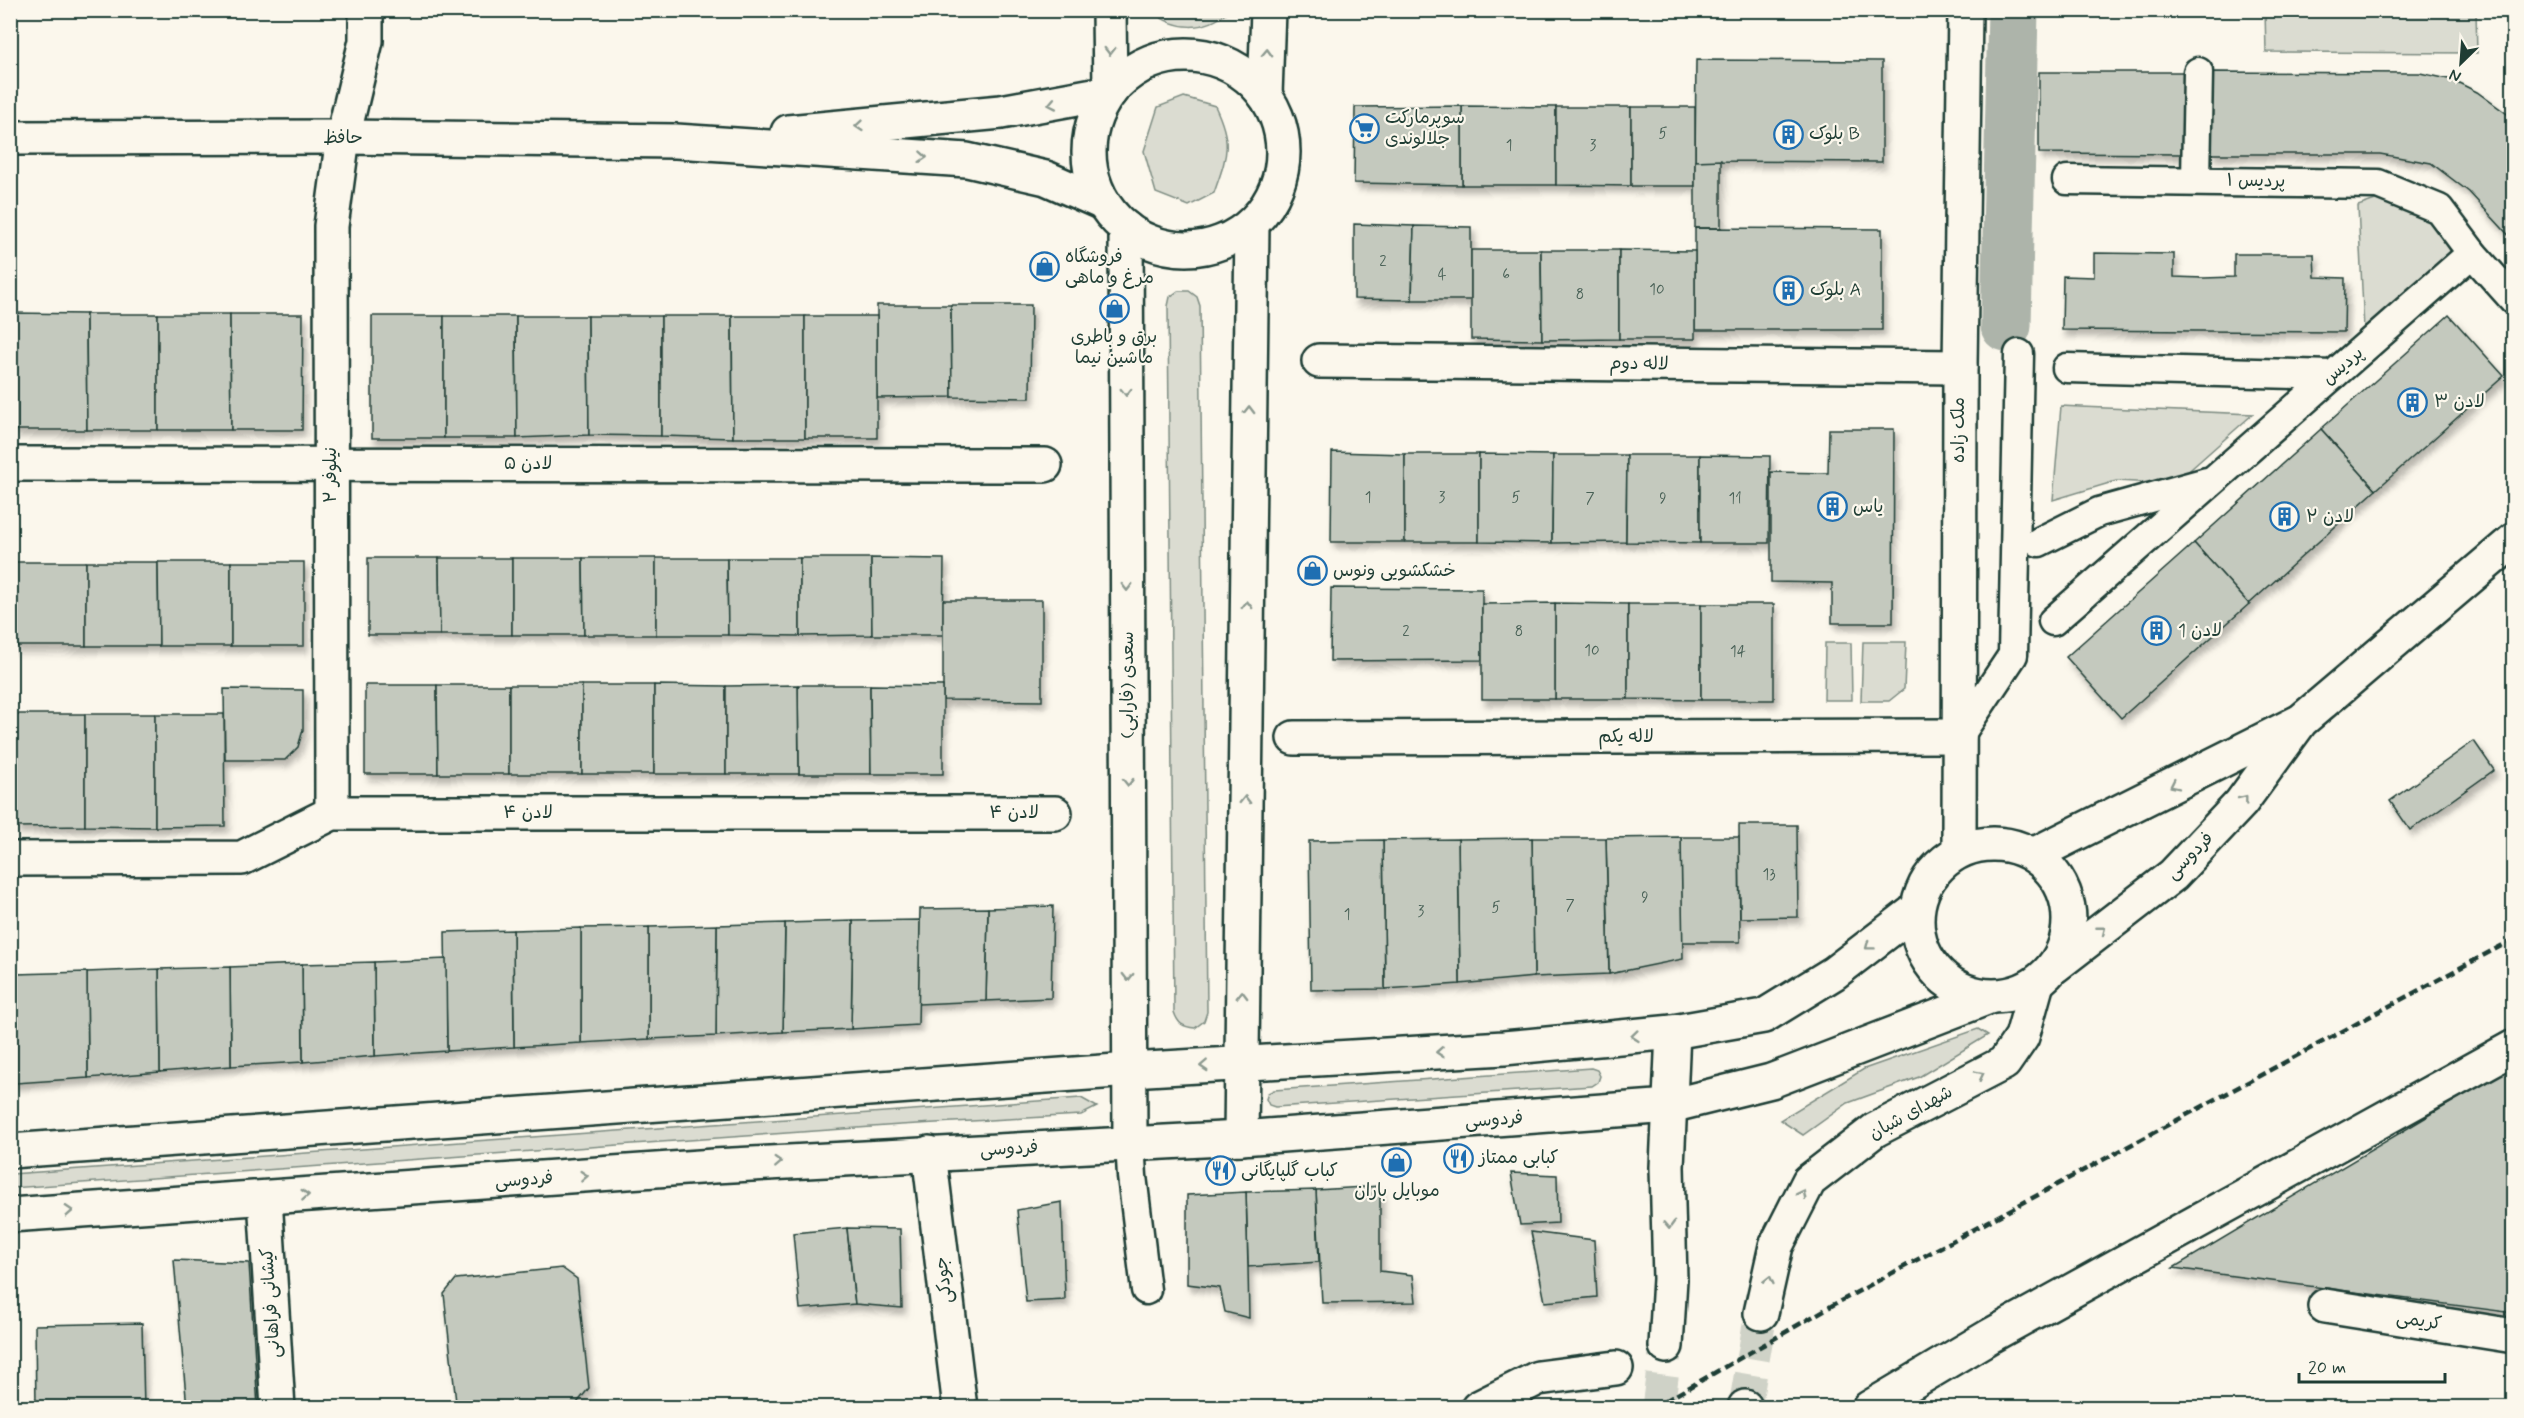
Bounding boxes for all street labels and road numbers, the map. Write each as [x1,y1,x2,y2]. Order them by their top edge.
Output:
street label: حافظ [323,126,363,150]
street label: پردیس ۱ [2226,168,2286,194]
street label: پردیس [2317,341,2369,391]
street label: لاله دوم [1609,351,1669,378]
street label: ملک زاده [1947,397,1971,463]
street label: نیلوفر ۲ [319,447,343,503]
street label: لادن ۵ [504,452,552,476]
street label: سعدی (فارابی) [1116,631,1140,739]
street label: لاله یکم [1598,725,1654,750]
street label: لادن ۴ [503,801,553,825]
street label: لادن ۴ [989,801,1039,825]
street label: فردوسی [2161,827,2219,885]
street label: شهدای شبان [1865,1080,1957,1146]
street label: فردوسی [1464,1106,1524,1134]
street label: فردوسی [979,1135,1039,1163]
street label: فردوسی [494,1166,554,1194]
street label: کیشانی فراهانی [255,1247,287,1359]
street label: جودکی [929,1255,959,1305]
street label: کریمی [2395,1306,2444,1336]

